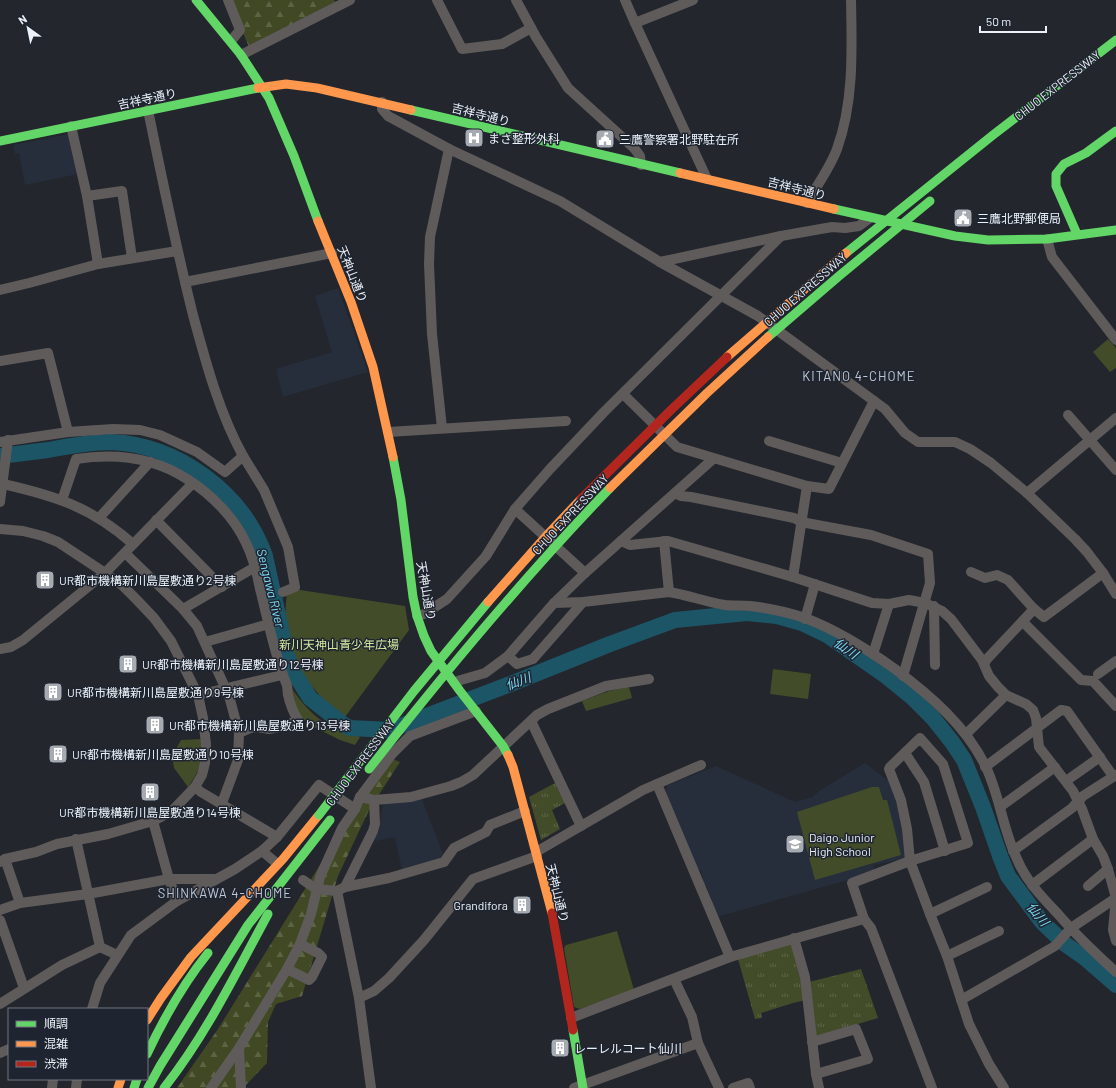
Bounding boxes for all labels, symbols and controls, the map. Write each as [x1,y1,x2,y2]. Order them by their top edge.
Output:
north arrow [8,8,48,48]
scale bar [980,8,1046,34]
text: N [16,12,29,27]
text: 50 m [986,14,1011,28]
street label: CHUO EXPRESSWAY [1011,47,1103,123]
street label: 吉祥寺通り [116,85,178,111]
street label: 吉祥寺通り [450,100,512,128]
hospital icon: まさ整形外科 [463,127,485,149]
public building icon: 三鷹警察署北野駐在所 [594,128,616,150]
place label: まさ整形外科 [488,131,560,145]
place label: 三鷹警察署北野駐在所 [619,132,739,146]
street label: 吉祥寺通り [766,174,828,202]
public building icon: 三鷹北野郵便局 [952,207,974,229]
place label: 三鷹北野郵便局 [977,211,1061,225]
street label: 天神山通り [335,244,371,304]
street label: CHUO EXPRESSWAY [761,249,849,329]
district label: KITANO 4-CHOME [802,368,916,384]
street label: CHUO EXPRESSWAY [529,471,611,557]
water label: Sengawa River [253,547,289,630]
street label: 天神山通り [415,560,439,622]
building icon: UR都市機構新川島屋敷通り2号棟 [34,569,56,591]
place label: UR都市機構新川島屋敷通り2号棟 [59,573,237,587]
water label: 仙川 [831,634,863,663]
park label: 新川天神山青少年広場 [279,637,399,651]
building icon: UR都市機構新川島屋敷通り12号棟 [117,653,139,675]
place label: UR都市機構新川島屋敷通り12号棟 [142,657,324,671]
water label: 仙川 [503,668,535,693]
building icon: UR都市機構新川島屋敷通り9号棟 [42,681,64,703]
place label: UR都市機構新川島屋敷通り9号棟 [67,685,244,699]
building icon: UR都市機構新川島屋敷通り13号棟 [144,714,166,736]
street label: CHUO EXPRESSWAY [323,716,397,808]
place label: UR都市機構新川島屋敷通り13号棟 [169,718,351,732]
building icon: UR都市機構新川島屋敷通り10号棟 [47,743,69,765]
place label: UR都市機構新川島屋敷通り10号棟 [72,747,254,761]
building icon: UR都市機構新川島屋敷通り14号棟 [139,781,161,803]
place label: UR都市機構新川島屋敷通り14号棟 [59,805,241,819]
place label: Daigo Junior High School [809,830,875,858]
school or university icon: Daigo Junior High School [784,833,806,855]
street label: 天神山通り [544,862,572,924]
district label: SHINKAWA 4-CHOME [158,885,292,901]
building icon: Grandifora [511,894,533,916]
place label: Grandifora [453,898,508,912]
water label: 仙川 [1024,899,1054,931]
legend [8,1008,148,1080]
text: 順調 [44,1016,68,1030]
text: 混雑 [44,1036,68,1050]
building icon: レーレルコート仙川 [549,1037,571,1059]
place label: レーレルコート仙川 [574,1041,682,1055]
text: 渋滞 [44,1056,68,1070]

